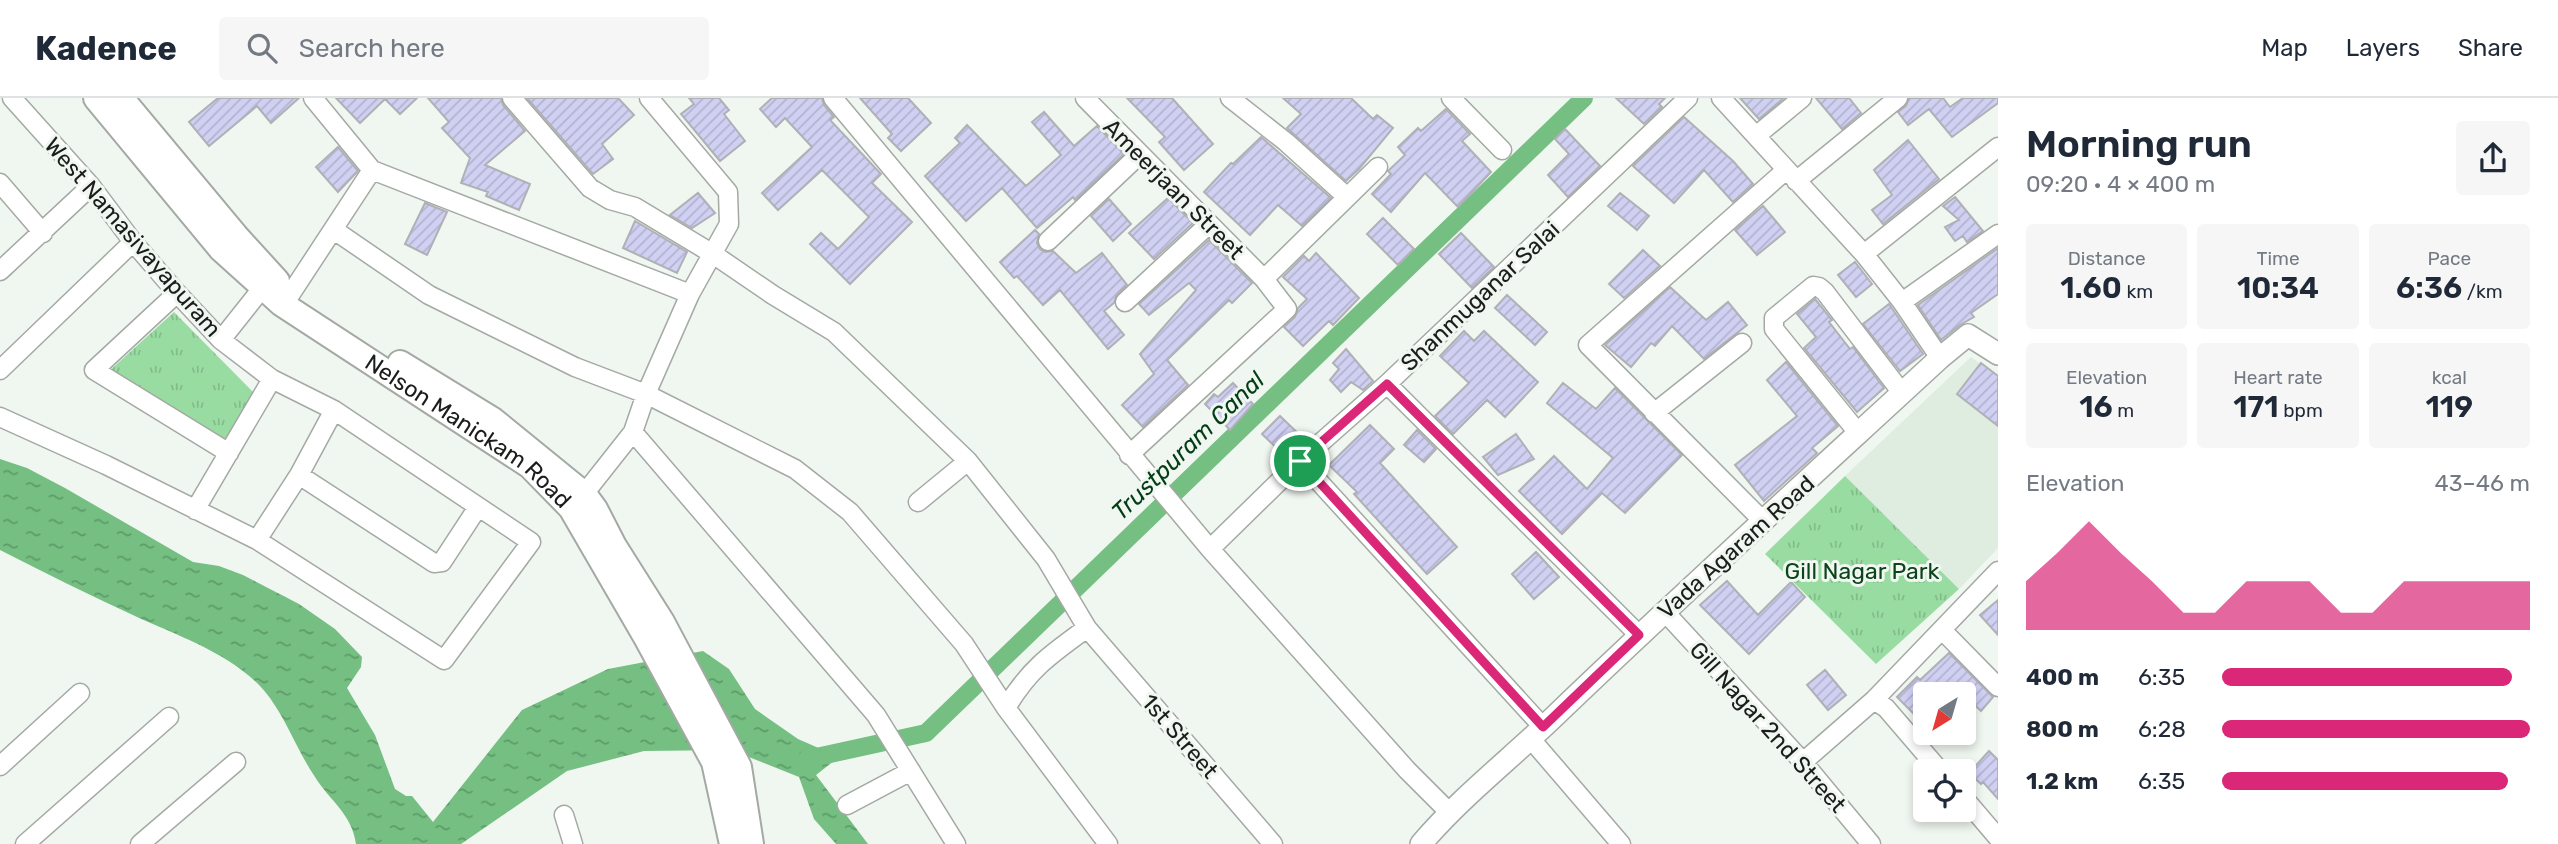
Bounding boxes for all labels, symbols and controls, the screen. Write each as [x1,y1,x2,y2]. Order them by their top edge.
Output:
search box [219,17,709,80]
text: Kadence [35,29,177,68]
icon: search [243,29,281,67]
text: Search here [299,33,445,64]
text: Map [2261,34,2308,62]
text: Layers [2346,34,2420,62]
text: Share [2458,34,2523,62]
street label: Ameerjaan Street [1098,113,1250,265]
text: Morning run [2026,121,2252,167]
button: share [2456,121,2530,195]
street label: West Namasivayapuram [39,132,227,342]
text: 09:20 · 4 × 400 m [2026,170,2215,198]
street label: Shanmuganar Salai [1395,215,1565,377]
text: Distance [2068,247,2146,270]
text: Time [2256,247,2300,270]
text: Pace [2428,247,2471,270]
text: 1.60 [2060,270,2122,306]
text: 10:34 [2237,270,2319,306]
text: 6:36 [2396,270,2462,306]
text: km [2122,280,2153,303]
text: /km [2462,280,2503,303]
street label: Nelson Manickam Road [360,348,577,514]
water label: Trustpuram Canal [1106,365,1271,526]
text: Elevation [2066,366,2147,389]
text: Heart rate [2233,366,2323,389]
text: kcal [2432,366,2467,389]
text: 16 [2079,389,2113,425]
text: 171 [2233,389,2279,425]
text: 119 [2426,389,2473,425]
text: m [2113,399,2134,422]
text: bpm [2279,399,2323,422]
pin [1270,431,1330,491]
icon: arrive [1281,442,1319,480]
street label: Vada Agaram Road [1652,469,1820,625]
text: Elevation [2026,469,2125,497]
text: 43–46 m [2434,469,2530,497]
park label: Gill Nagar Park [1785,557,1940,585]
street label: Gill Nagar 2nd Street [1684,636,1852,818]
text: 400 m [2026,663,2099,691]
text: 6:35 [2138,663,2185,691]
north arrow [1913,682,1976,746]
map controls [1913,682,1976,822]
street label: 1st Street [1136,688,1224,784]
text: 800 m [2026,715,2099,743]
text: 6:28 [2138,715,2186,743]
button: locate [1913,759,1976,822]
text: 1.2 km [2026,767,2098,795]
text: 6:35 [2138,767,2185,795]

